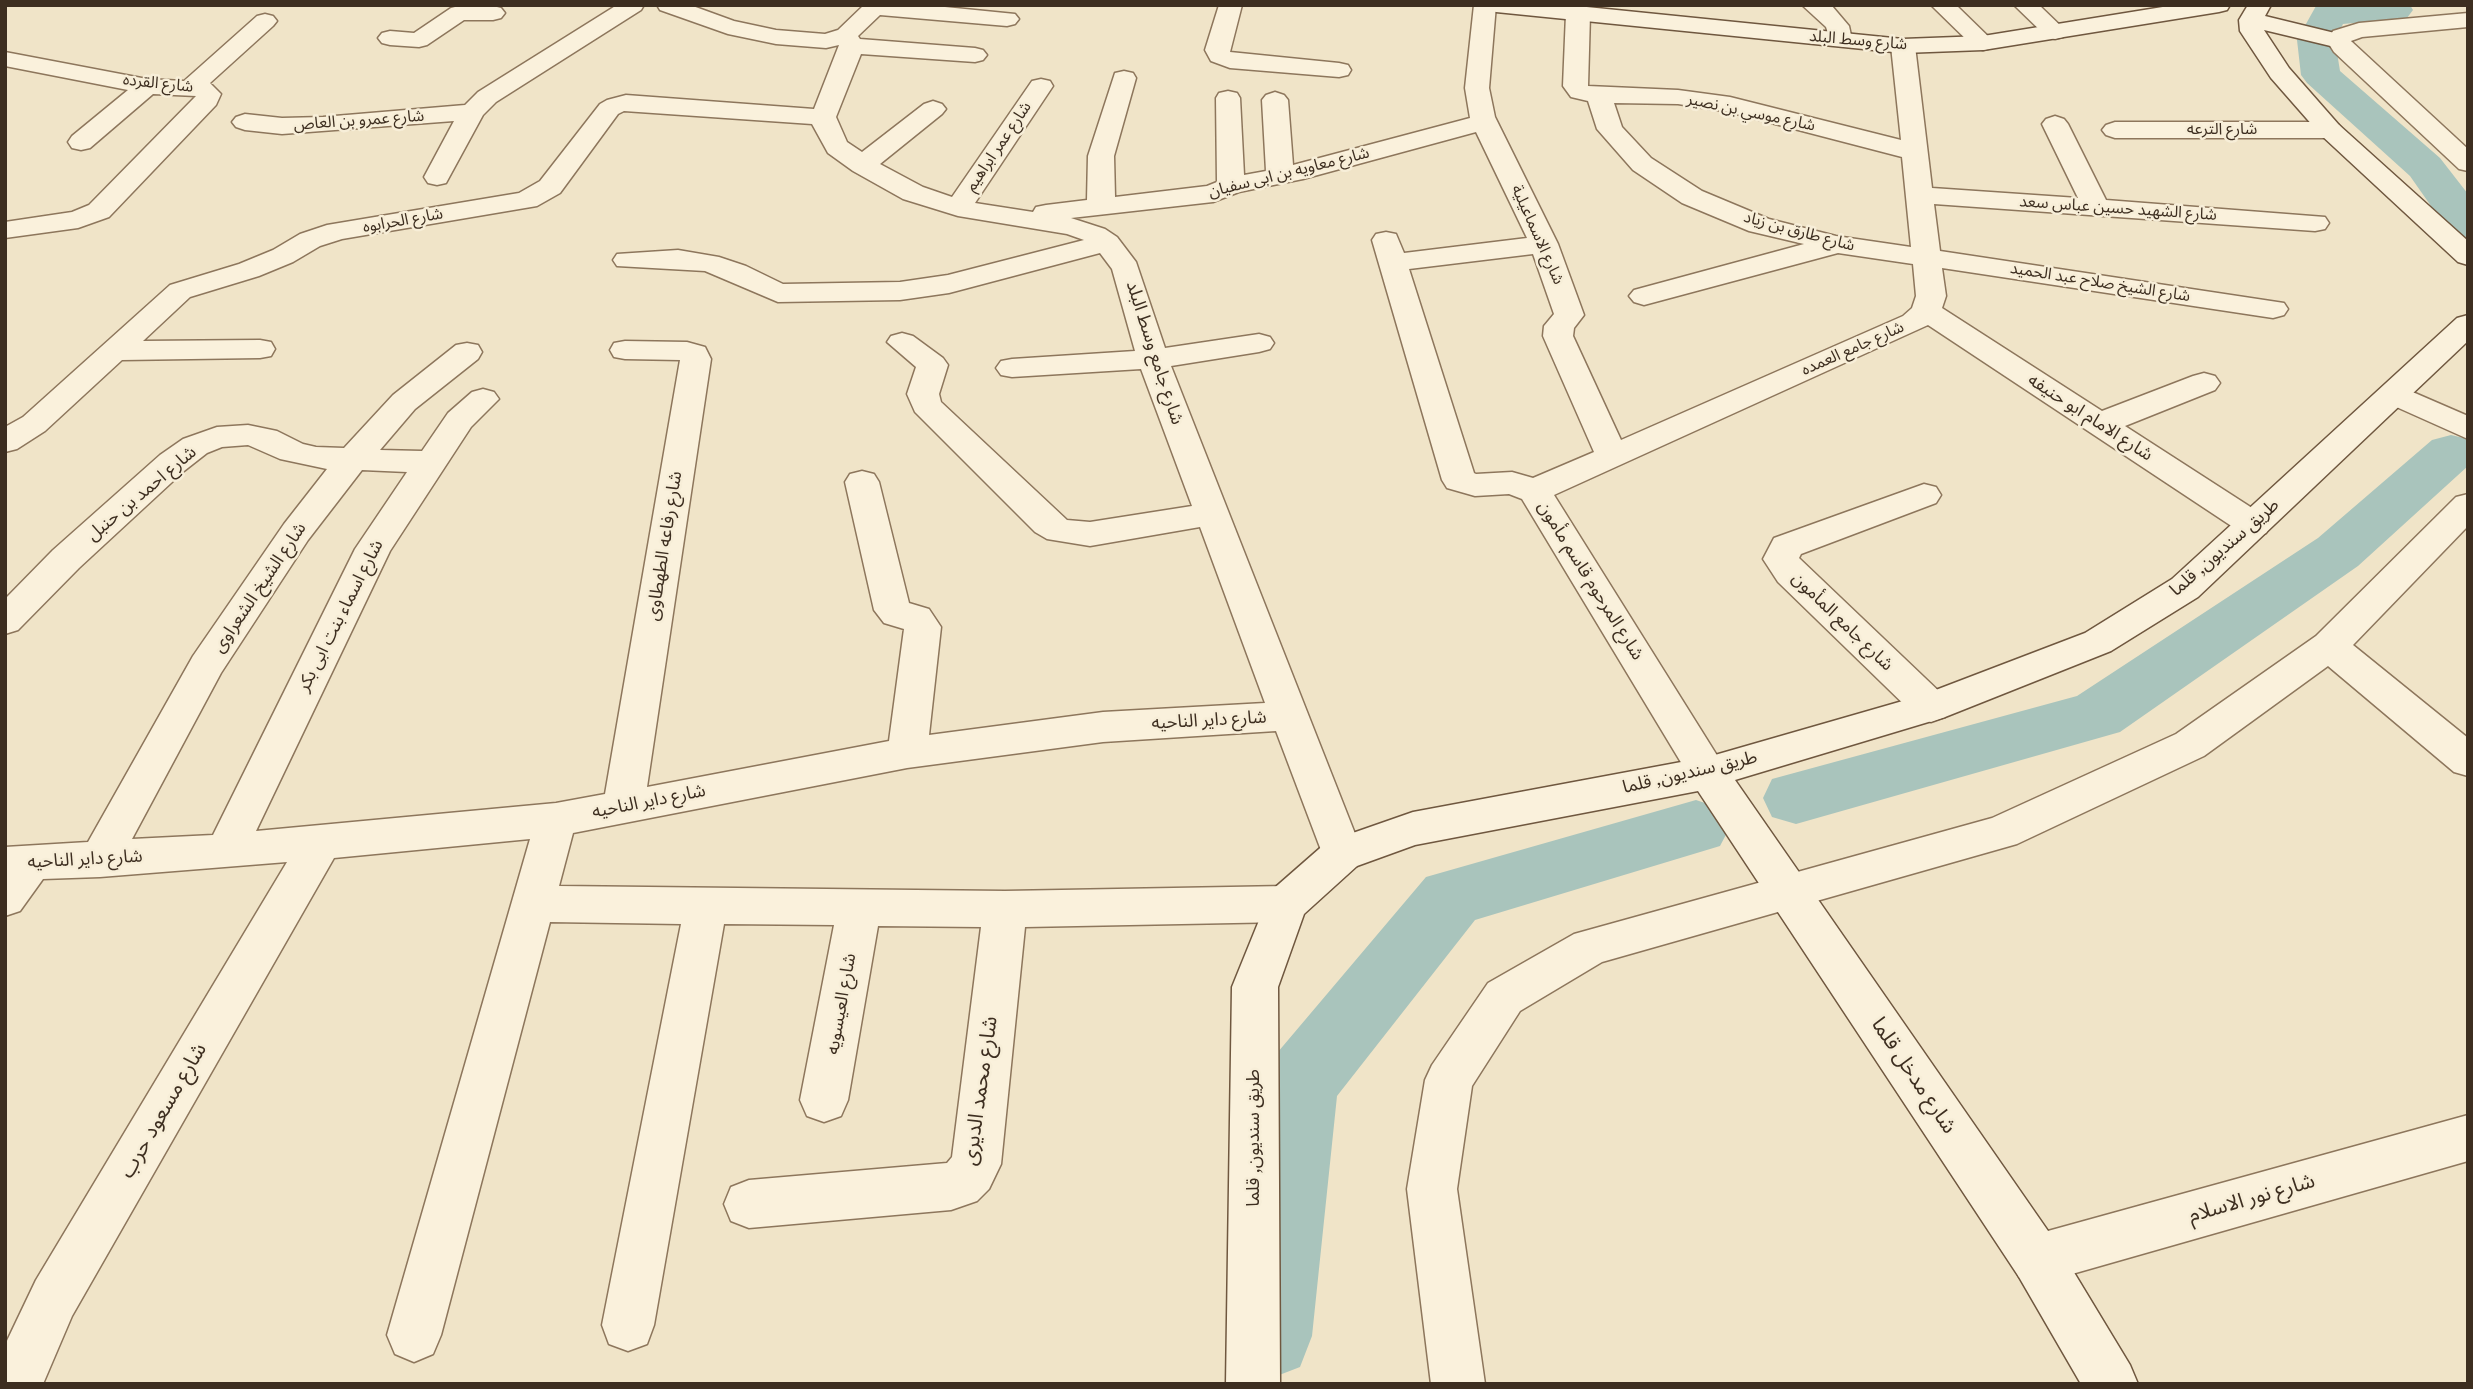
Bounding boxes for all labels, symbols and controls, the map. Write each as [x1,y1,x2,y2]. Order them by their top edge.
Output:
street label: شارع وسط البلد [1808,27,1908,55]
street label: شارع القرده [122,71,194,97]
street label: شارع موسي بن نصير [1685,90,1817,136]
street label: شارع عمر ابراهيم [962,98,1036,196]
street label: شارع عمرو بن العاص [293,107,425,135]
street label: شارع الترعه [2187,120,2257,140]
street label: شارع معاويه بن ابى سفيان [1207,144,1371,202]
street label: شارع الاسماعيلية [1506,182,1568,288]
street label: شارع الشهيد حسين عباس سعد [2019,193,2217,225]
street label: شارع الحرابوه [361,204,445,238]
street label: شارع طارق بن زياد [1741,208,1857,256]
street label: شارع الشيخ صلاح عبد الحميد [2009,259,2191,307]
street label: شارع جامع وسط البلد [1121,278,1187,428]
street label: شارع جامع العمده [1799,318,1907,380]
street label: شارع الامام ابو حنيفه [2023,370,2157,466]
street label: شارع احمد بن حنبل [83,442,201,546]
street label: شارع رفاعه الطهطاوى [643,470,687,622]
street label: طريق سنديون, قلما [2166,495,2284,601]
street label: شارع المرحوم قاسم مأمون [1532,497,1648,665]
street label: شارع الشيخ الشعراوى [208,519,312,657]
street label: شارع اسماء بنت ابى بكر [293,536,389,696]
street label: شارع جامع المأمون [1787,568,1897,676]
street label: شارع داير الناحيه [1151,707,1267,735]
street label: طريق سنديون, قلما [1621,747,1759,799]
street label: شارع داير الناحيه [590,780,708,824]
street label: شارع داير الناحيه [27,846,143,874]
street label: شارع العيسويه [822,952,862,1056]
street label: شارع مدخل قلما [1865,1013,1961,1139]
street label: شارع محمد الديرى [958,1015,1004,1167]
street label: شارع مسعود حرب [115,1039,213,1183]
street label: طريق سنديون, قلما [1243,1069,1265,1207]
street label: شارع نور الاسلام [2186,1169,2318,1229]

